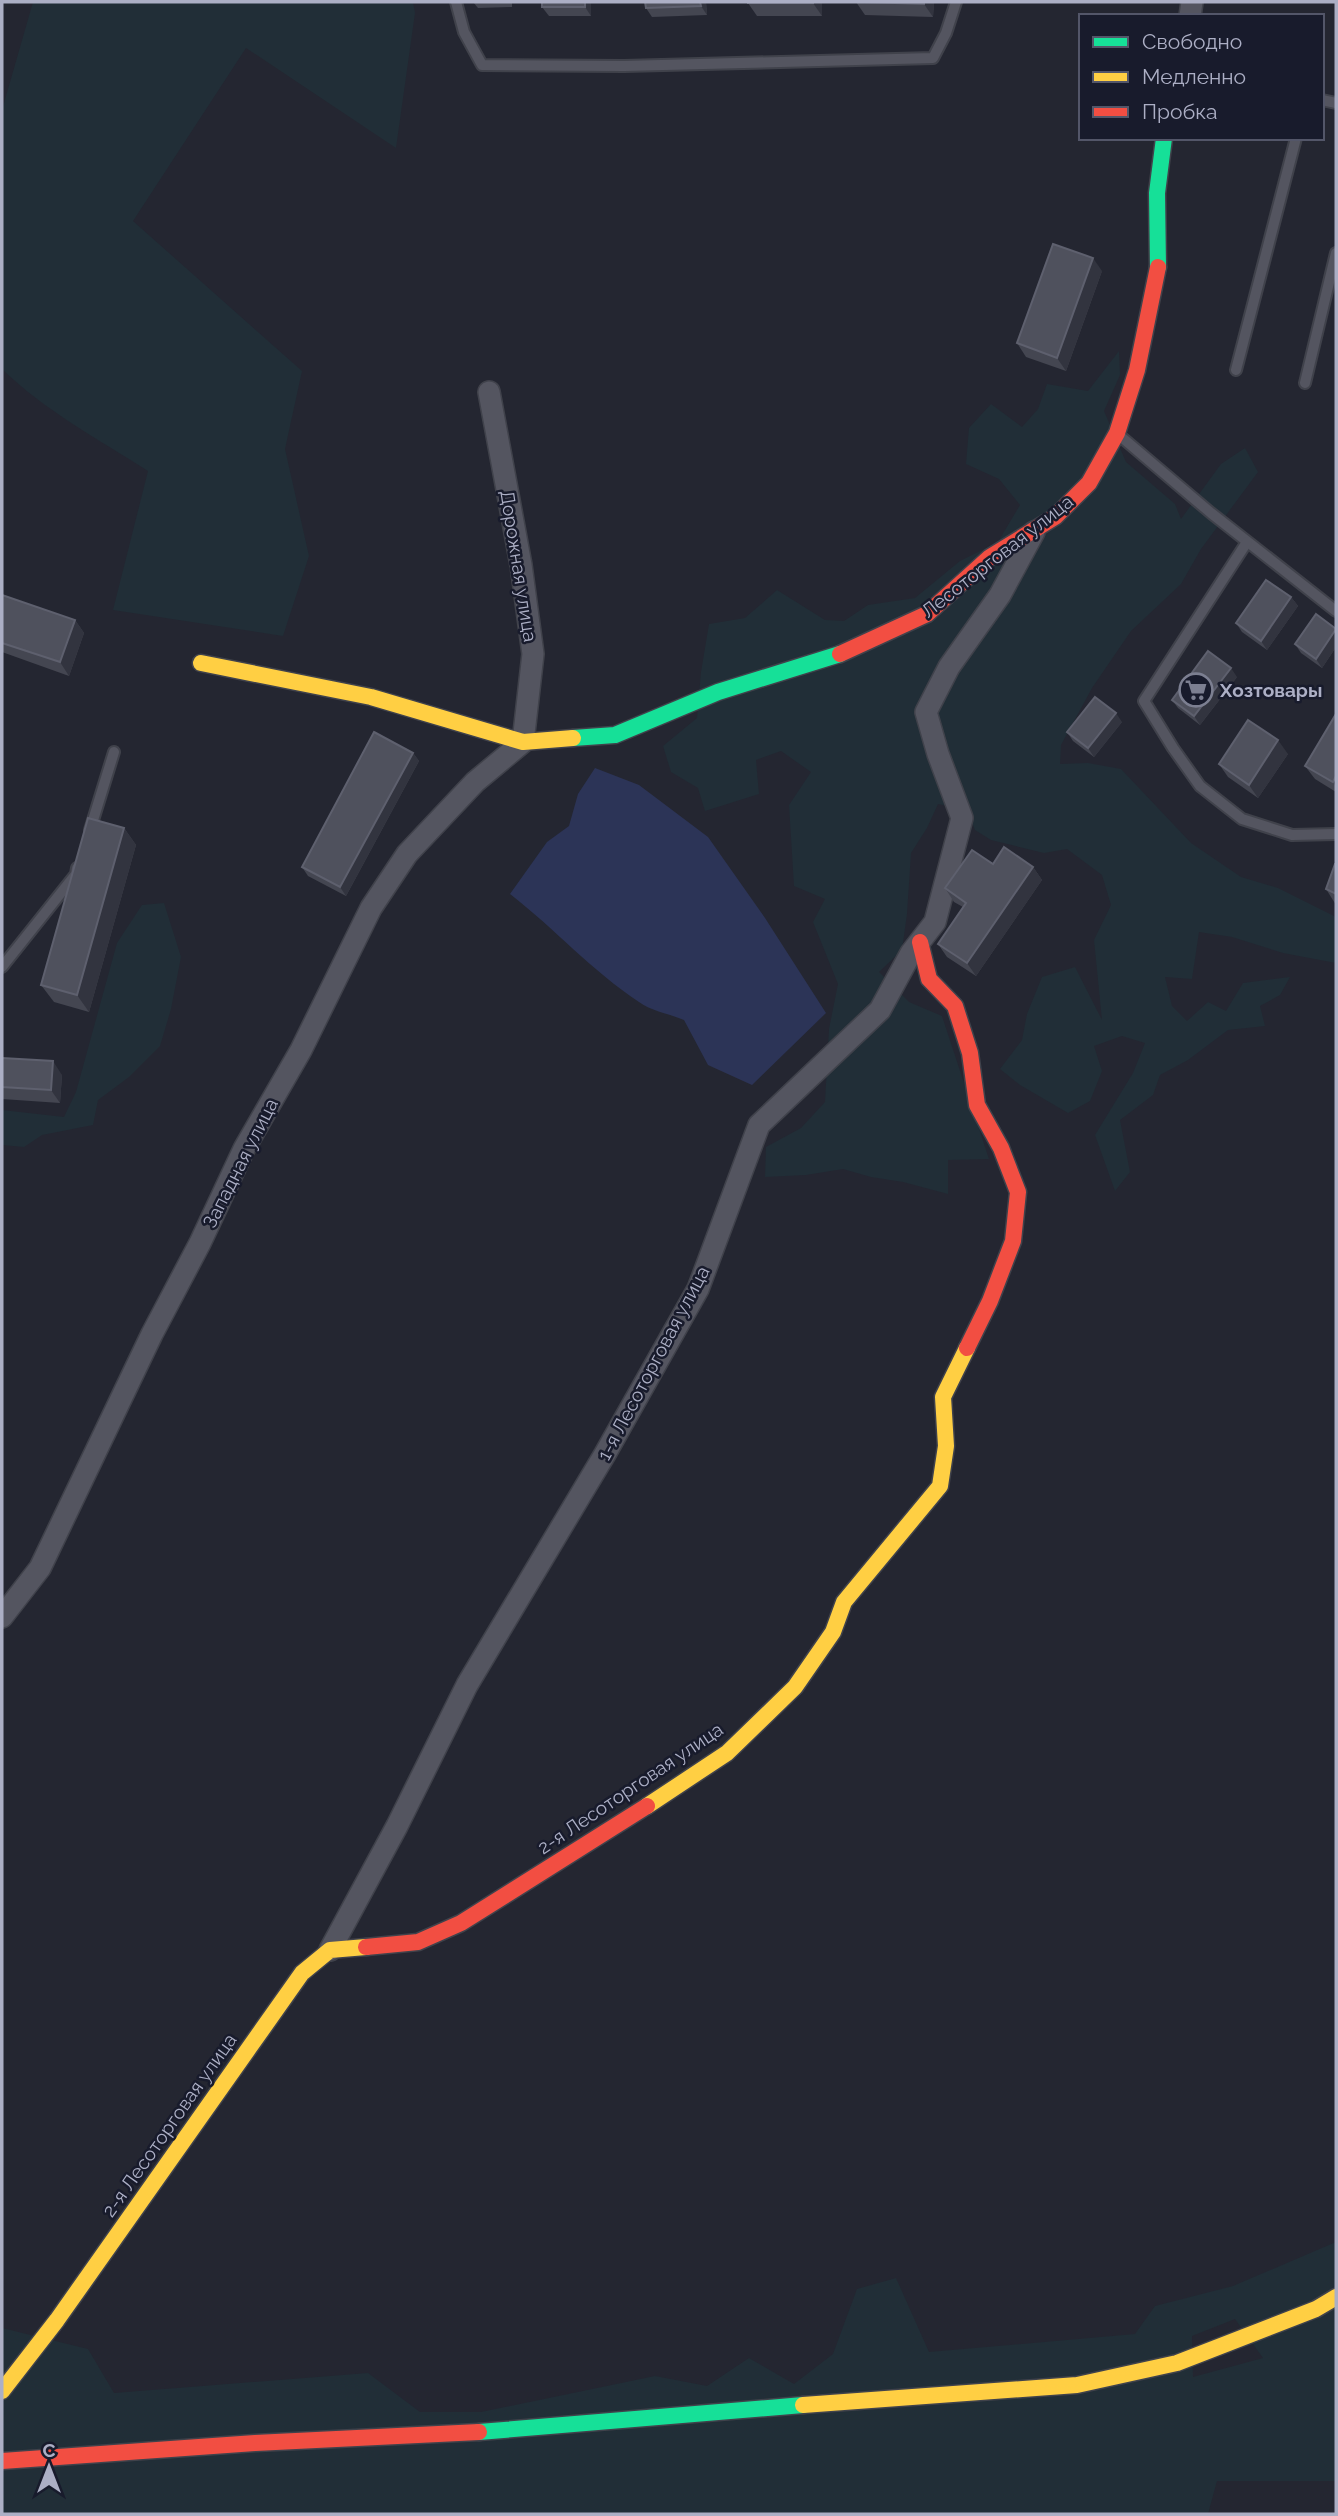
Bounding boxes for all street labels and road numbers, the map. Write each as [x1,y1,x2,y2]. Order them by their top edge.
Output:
street label: Дорожная улица [496,489,542,643]
street label: Лесоторговая улица [917,490,1077,622]
street label: Западная улица [198,1095,282,1231]
street label: 1-я Лесоторговая улица [592,1262,714,1464]
street label: 2-я Лесоторговая улица [533,1718,727,1858]
street label: 2-я Лесоторговая улица [97,2029,241,2221]

